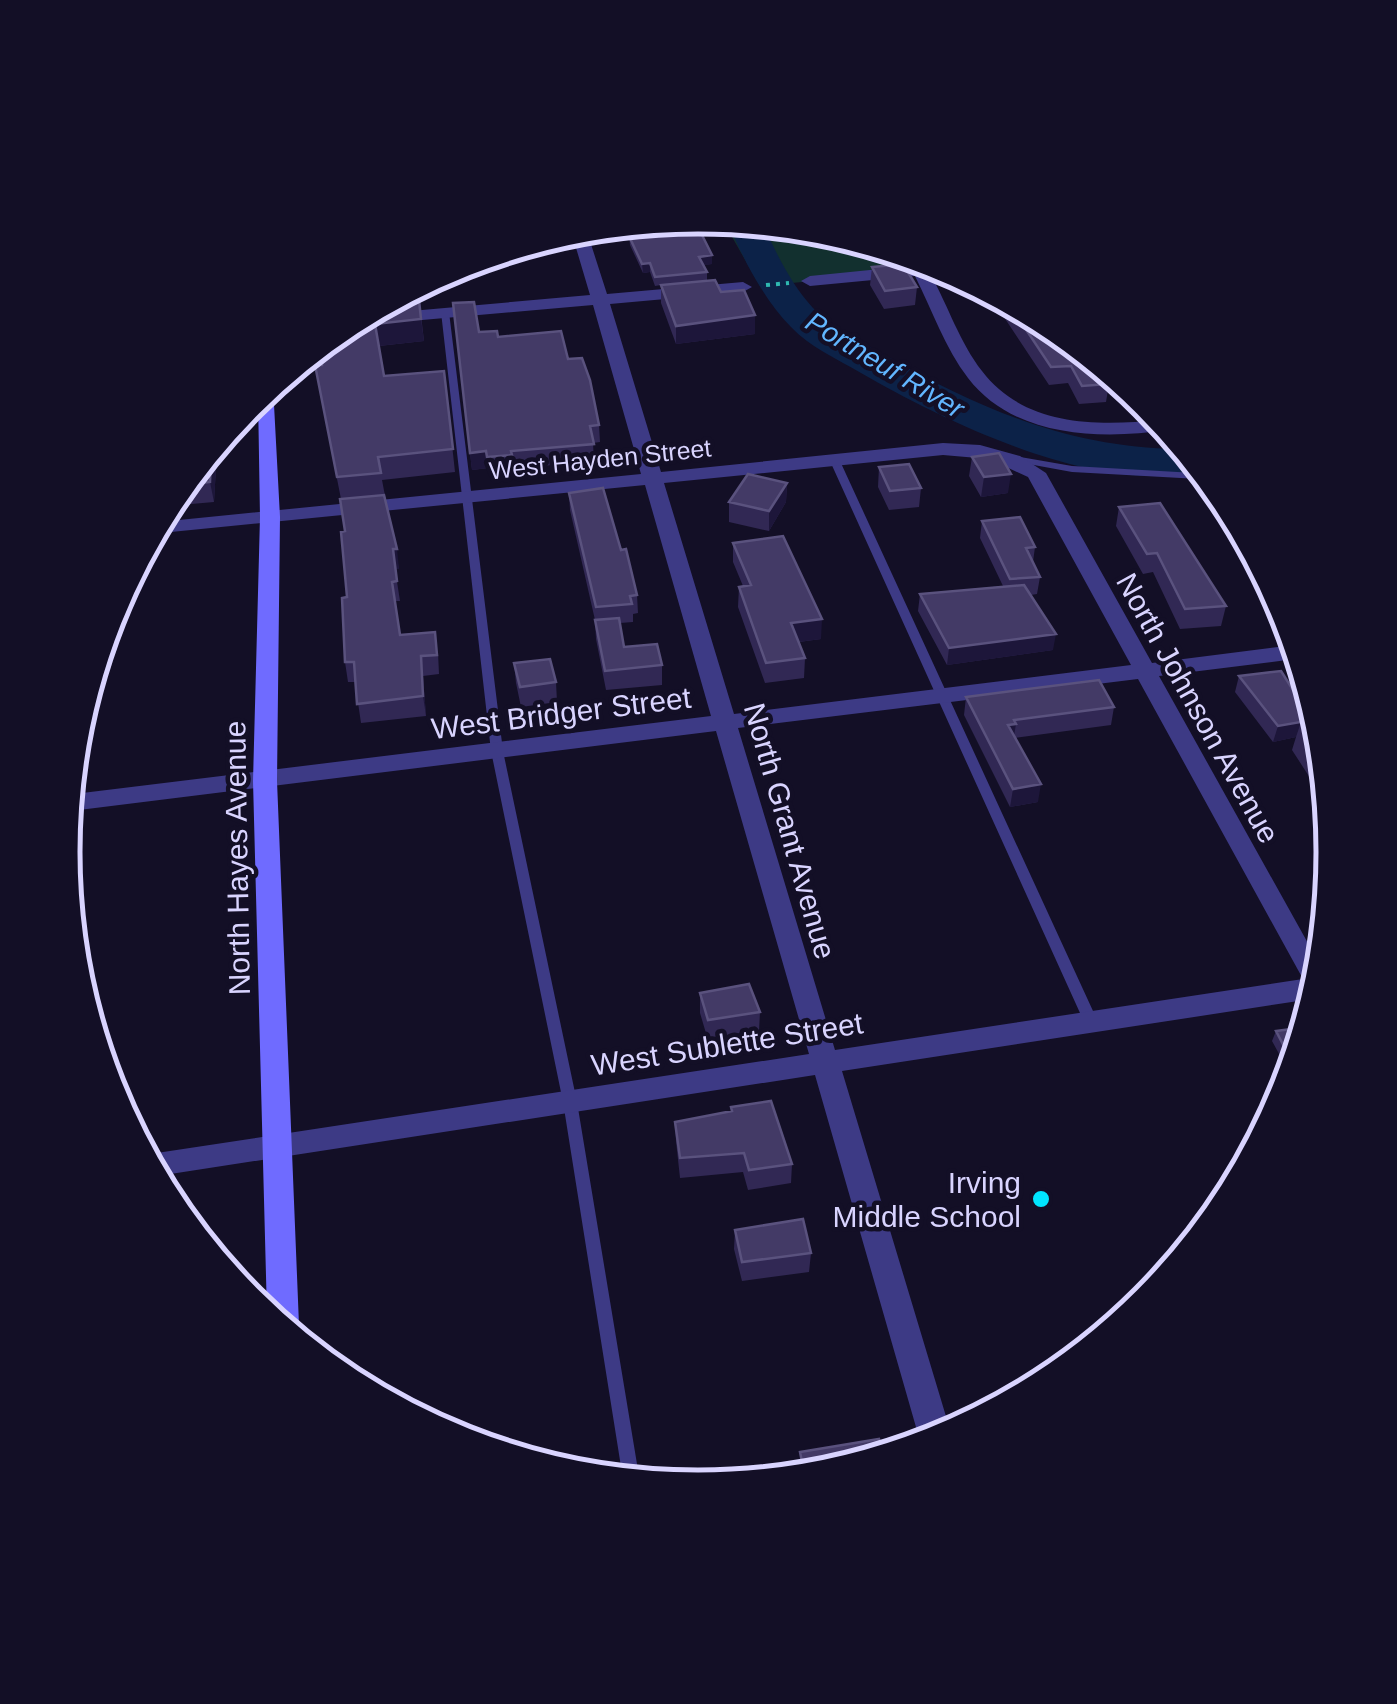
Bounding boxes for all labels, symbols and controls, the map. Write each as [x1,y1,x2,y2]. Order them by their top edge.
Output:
water label: Portneuf River [800,306,971,425]
street label: West Hayden Street [488,433,713,485]
street label: North Johnson Avenue [1110,567,1286,849]
street label: West Bridger Street [429,681,693,745]
street label: North Grant Avenue [738,699,842,963]
street label: North Hayes Avenue [218,720,256,996]
street label: West Sublette Street [589,1006,866,1082]
place label: Irving Middle School [833,1166,1021,1233]
marker: Irving Middle School [1030,1188,1052,1210]

